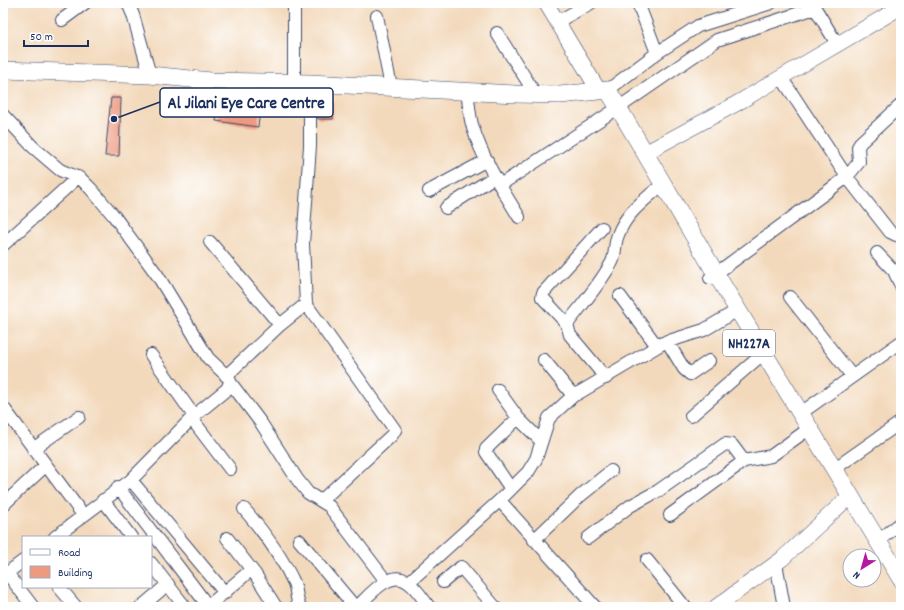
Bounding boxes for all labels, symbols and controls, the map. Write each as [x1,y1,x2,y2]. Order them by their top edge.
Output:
scale bar [24,22,88,48]
text: 50 m [30,29,53,46]
callout: Al Jilani Eye Care Centre [160,88,333,117]
text: Al Jilani Eye Care Centre [167,93,325,117]
road number: NH227A [723,330,775,356]
legend [22,536,152,588]
text: Road [58,545,80,562]
north arrow [842,548,882,588]
text: Building [58,565,93,582]
text: N [850,566,864,582]

